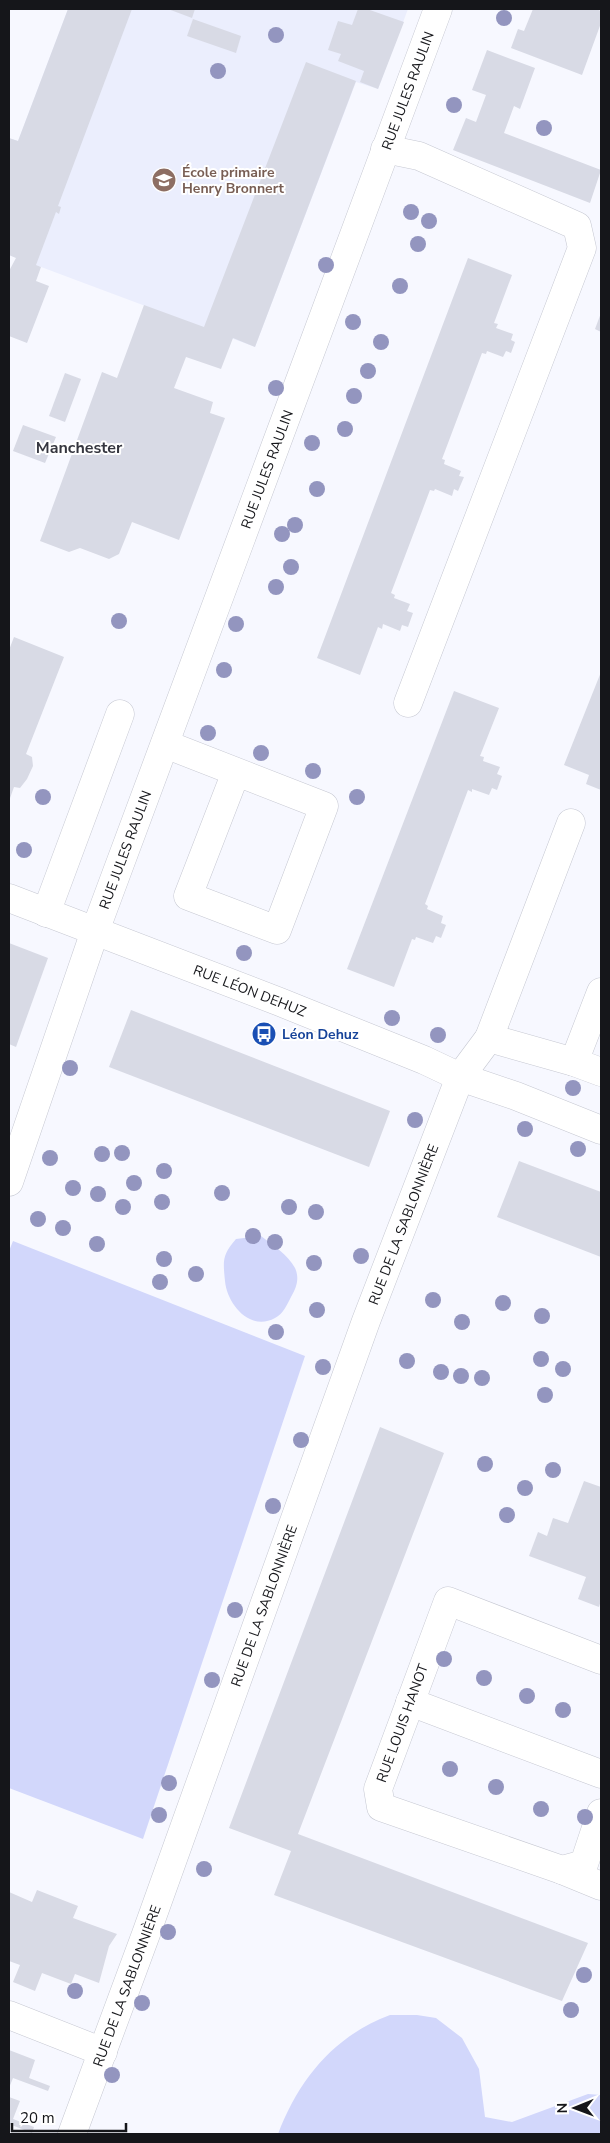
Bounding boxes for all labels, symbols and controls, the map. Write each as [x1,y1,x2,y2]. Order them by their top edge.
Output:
street label: RUE JULES RAULIN [377,29,439,153]
place label: École primaire Henry Bronnert [182,163,285,198]
school or university icon: École primaire Henry Bronnert [151,167,177,193]
street label: RUE JULES RAULIN [237,407,298,531]
district label: Manchester [36,437,123,459]
street label: RUE JULES RAULIN [95,788,156,912]
street label: RUE LÉON DEHUZ [191,961,309,1022]
bus stop icon: Léon Dehuz [251,1021,277,1047]
place label: Léon Dehuz [282,1025,359,1044]
street label: RUE DE LA SABLONNIÈRE [364,1141,443,1308]
street label: RUE DE LA SABLONNIÈRE [226,1522,302,1690]
street label: RUE LOUIS HANOT [372,1661,433,1785]
street label: RUE DE LA SABLONNIÈRE [89,1903,166,2069]
north arrow [550,2083,600,2133]
scale bar [12,2100,126,2132]
text: N [553,2103,572,2114]
text: 20 m [20,2108,55,2128]

